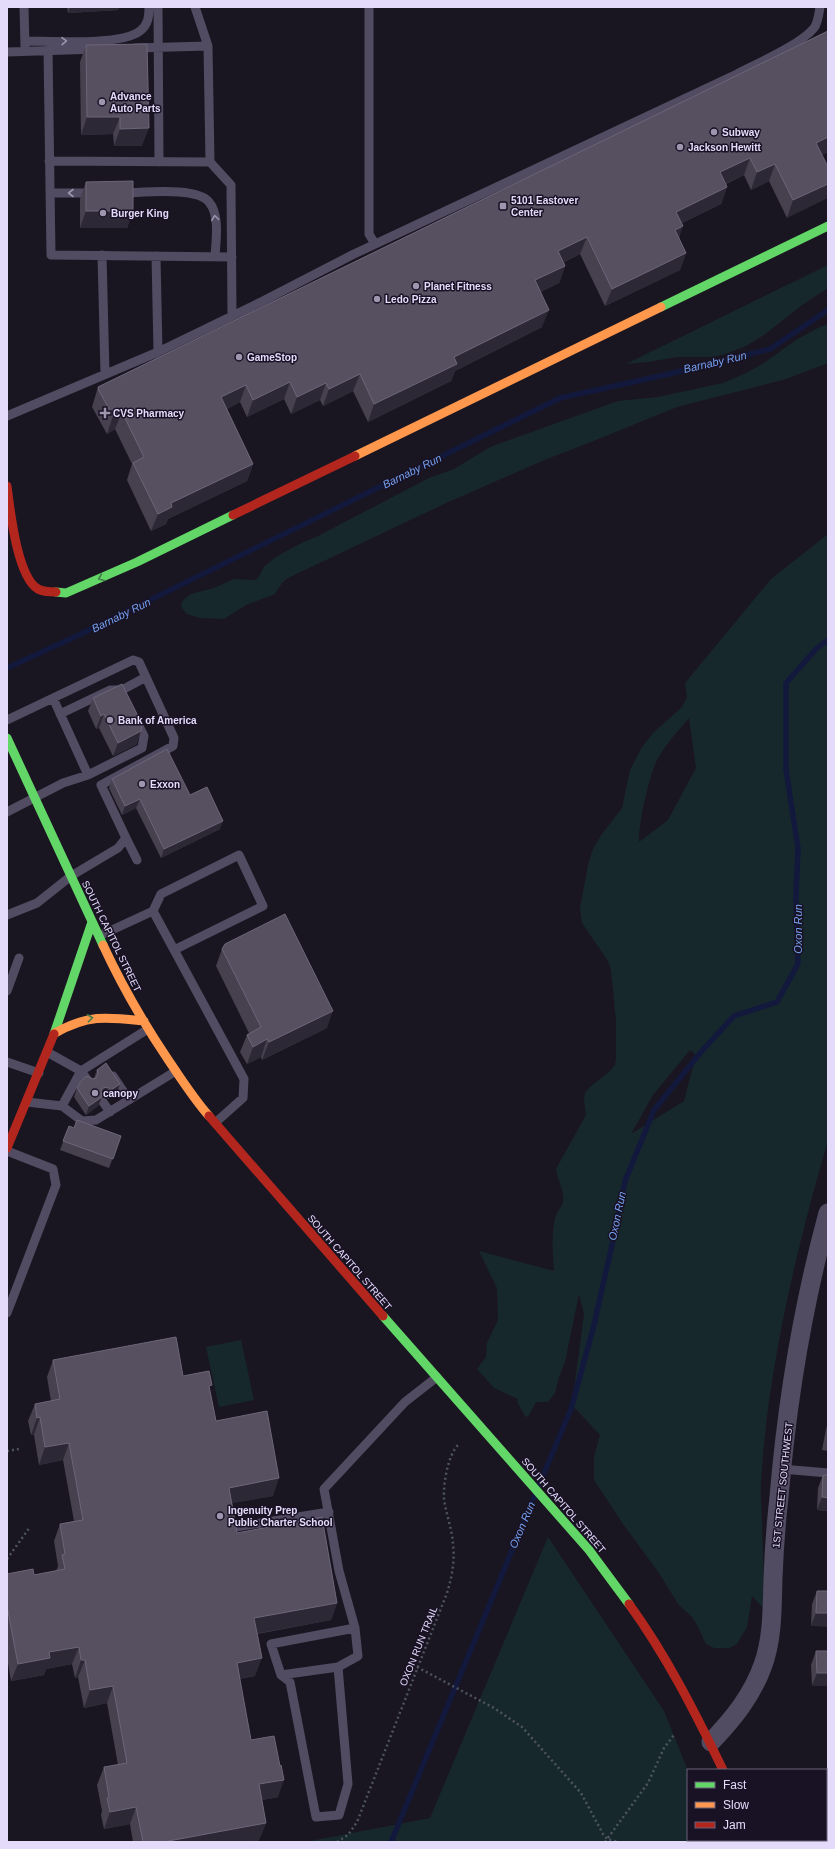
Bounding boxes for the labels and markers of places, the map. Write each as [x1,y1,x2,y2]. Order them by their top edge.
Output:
place label: Advance Auto Parts [110,91,161,114]
marker: Advance Auto Parts [97,97,107,107]
marker: Subway [709,127,719,137]
place label: Subway [722,127,760,138]
marker: Jackson Hewitt [675,142,685,152]
place label: Jackson Hewitt [688,142,761,153]
place label: 5101 Eastover Center [511,195,578,218]
marker: 5101 Eastover Center [498,201,508,211]
marker: Burger King [98,208,108,218]
place label: Burger King [111,208,169,219]
marker: Planet Fitness [411,281,421,291]
place label: Planet Fitness [424,281,492,292]
marker: Ledo Pizza [372,294,382,304]
place label: Ledo Pizza [385,294,437,305]
marker: GameStop [234,352,244,362]
place label: GameStop [247,352,297,363]
marker: CVS Pharmacy [100,408,110,418]
place label: CVS Pharmacy [113,408,185,419]
marker: Bank of America [105,715,115,725]
place label: Bank of America [118,715,197,726]
marker: Exxon [137,779,147,789]
place label: Exxon [150,779,180,790]
marker: canopy [90,1088,100,1098]
place label: canopy [103,1088,138,1099]
place label: Ingenuity Prep Public Charter School [228,1505,333,1528]
marker: Ingenuity Prep Public Charter School [215,1511,225,1521]

